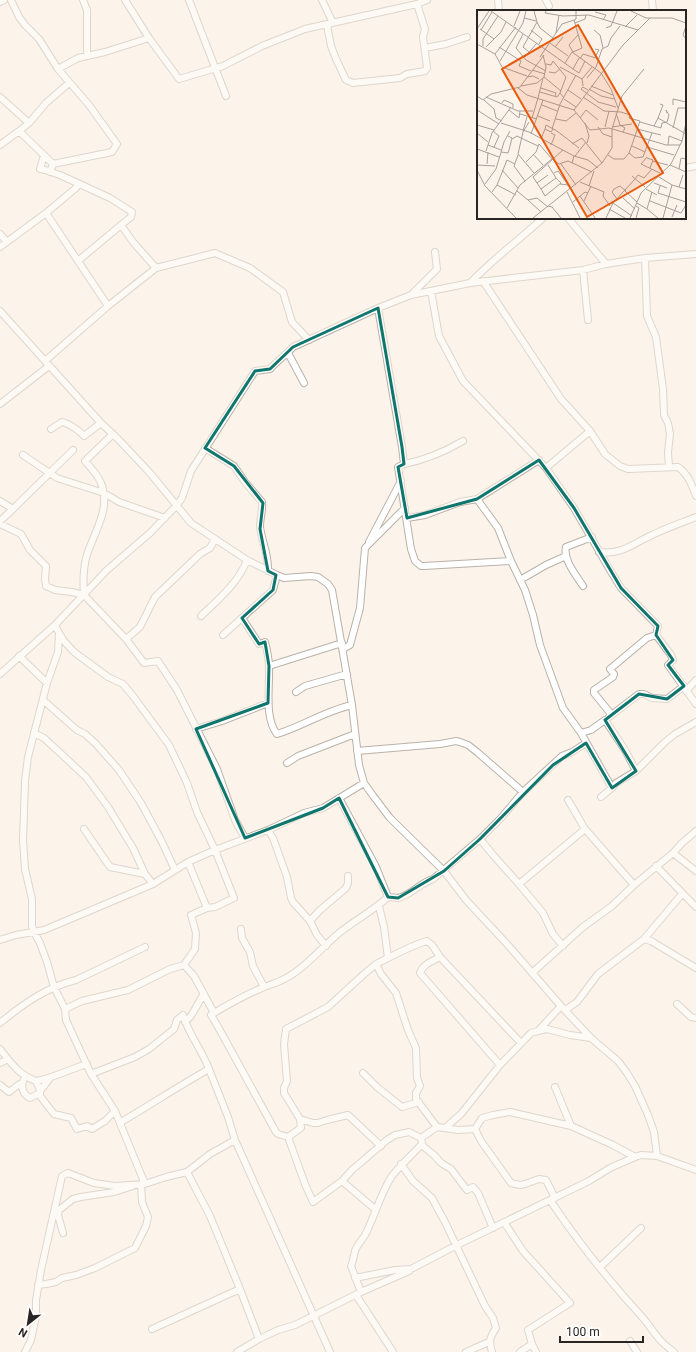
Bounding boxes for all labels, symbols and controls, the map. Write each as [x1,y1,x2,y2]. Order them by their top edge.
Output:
inset map [477,10,686,219]
north arrow [8,1304,48,1344]
scale bar [560,1318,643,1344]
text: N [16,1325,30,1340]
text: 100 m [566,1325,600,1339]

